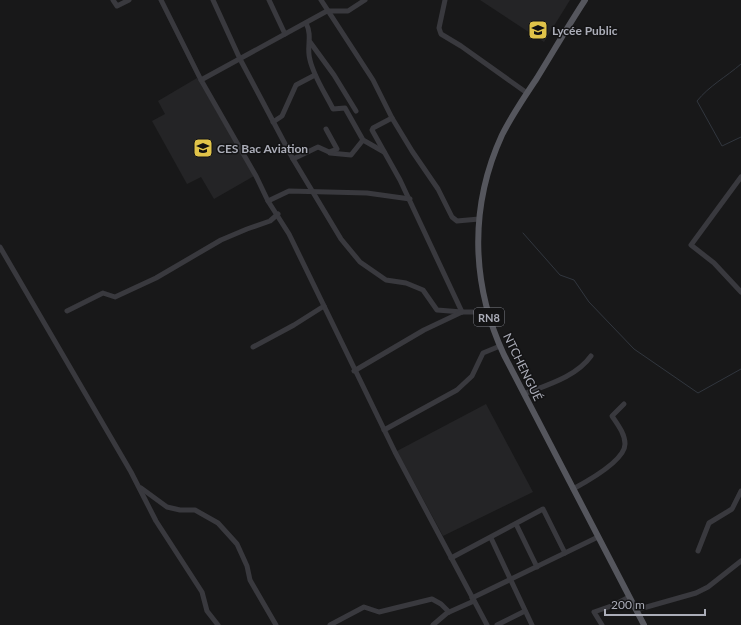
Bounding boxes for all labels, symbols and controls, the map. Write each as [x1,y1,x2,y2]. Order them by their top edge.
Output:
school or university icon: Lycée Public [527,19,549,41]
place label: Lycée Public [552,23,618,38]
school or university icon: CES Bac Aviation [192,137,214,159]
place label: CES Bac Aviation [217,141,308,156]
road number: RN8 [474,308,504,326]
street label: NTCHENGUÉ [500,331,546,403]
scale bar [605,591,705,617]
text: 200 m [611,597,645,612]

